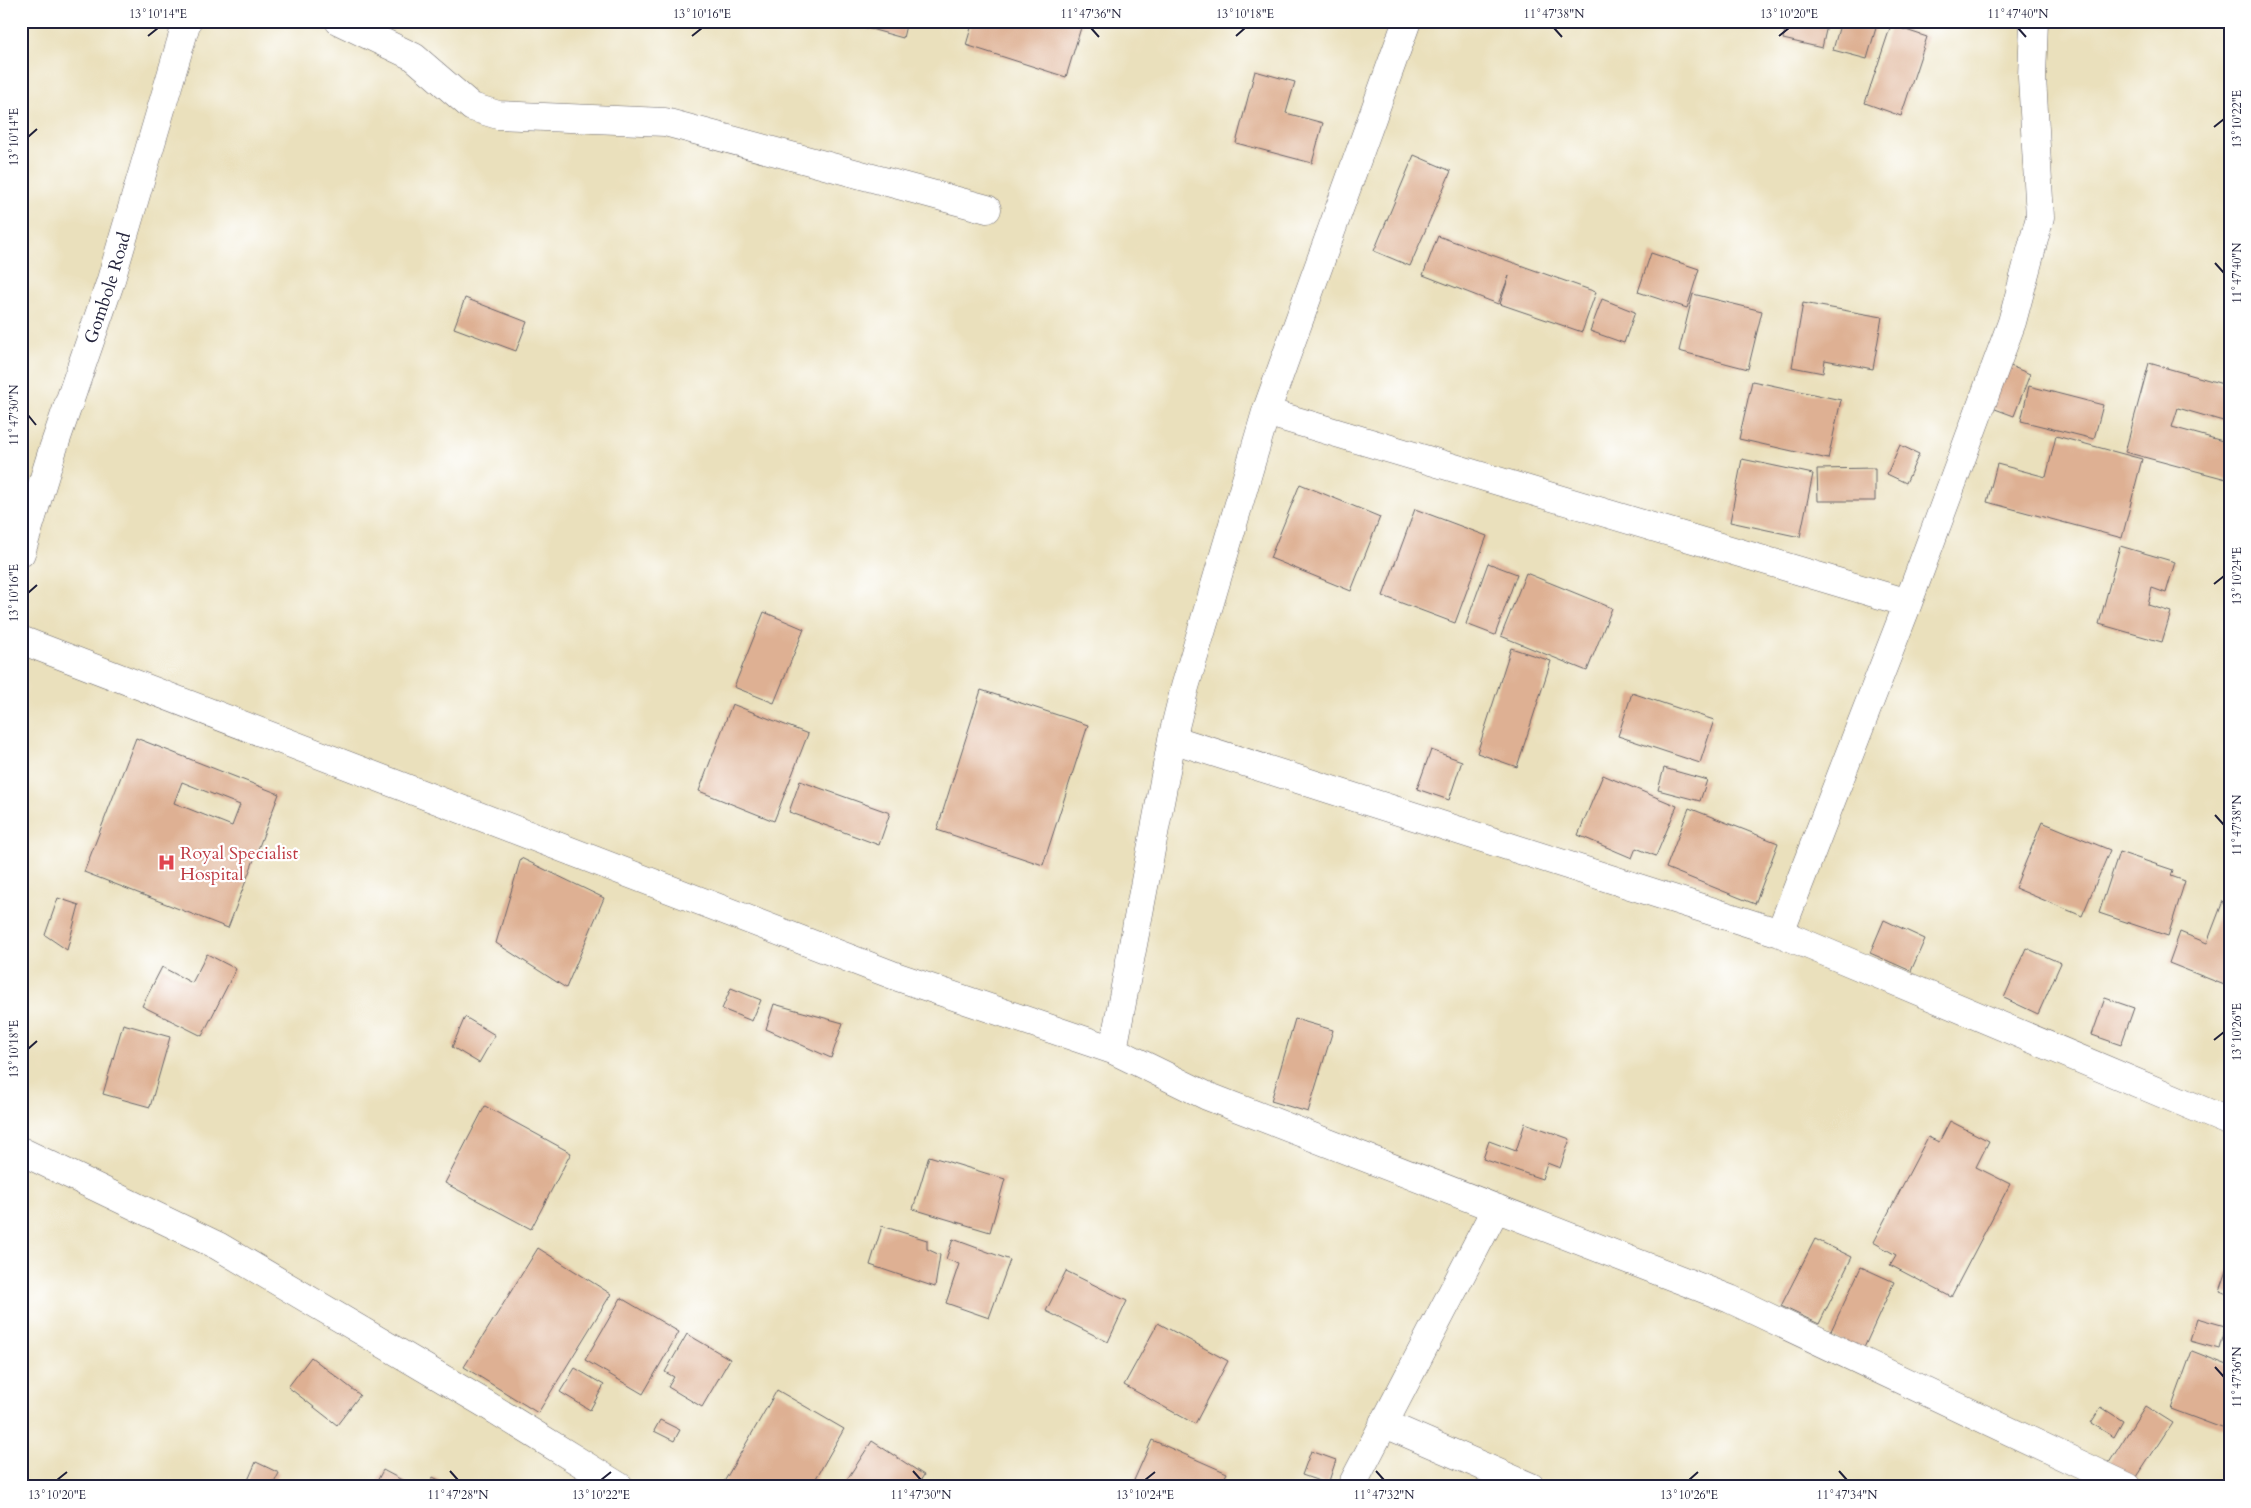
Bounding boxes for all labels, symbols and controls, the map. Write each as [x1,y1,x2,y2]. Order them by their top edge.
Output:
text: 13°10'14"E [129,6,187,22]
text: 13°10'16"E [673,6,731,22]
text: 11°47'36"N [1061,6,1122,22]
text: 13°10'18"E [1216,6,1274,22]
text: 11°47'38"N [1524,6,1585,22]
text: 13°10'20"E [1760,6,1818,22]
text: 11°47'40"N [1988,6,2049,22]
text: 13°10'22"E [2229,90,2245,148]
text: 13°10'14"E [6,108,22,166]
street label: Gombole Road [78,229,137,347]
text: 11°47'40"N [2229,242,2245,303]
text: 11°47'30"N [6,384,22,445]
text: 13°10'24"E [2229,547,2245,605]
text: 13°10'16"E [6,564,22,622]
text: 11°47'38"N [2229,794,2245,855]
place label: Royal Specialist Hospital [180,841,298,887]
hospital icon: Royal Specialist Hospital [156,853,176,873]
text: 13°10'26"E [2229,1003,2245,1061]
text: 13°10'18"E [6,1020,22,1078]
text: 11°47'36"N [2229,1346,2245,1407]
text: 13°10'20"E [28,1487,86,1503]
text: 11°47'28"N [428,1487,489,1503]
text: 13°10'22"E [572,1487,630,1503]
text: 11°47'30"N [891,1487,952,1503]
text: 13°10'24"E [1116,1487,1174,1503]
text: 11°47'32"N [1354,1487,1415,1503]
text: 13°10'26"E [1660,1487,1718,1503]
text: 11°47'34"N [1817,1487,1878,1503]

